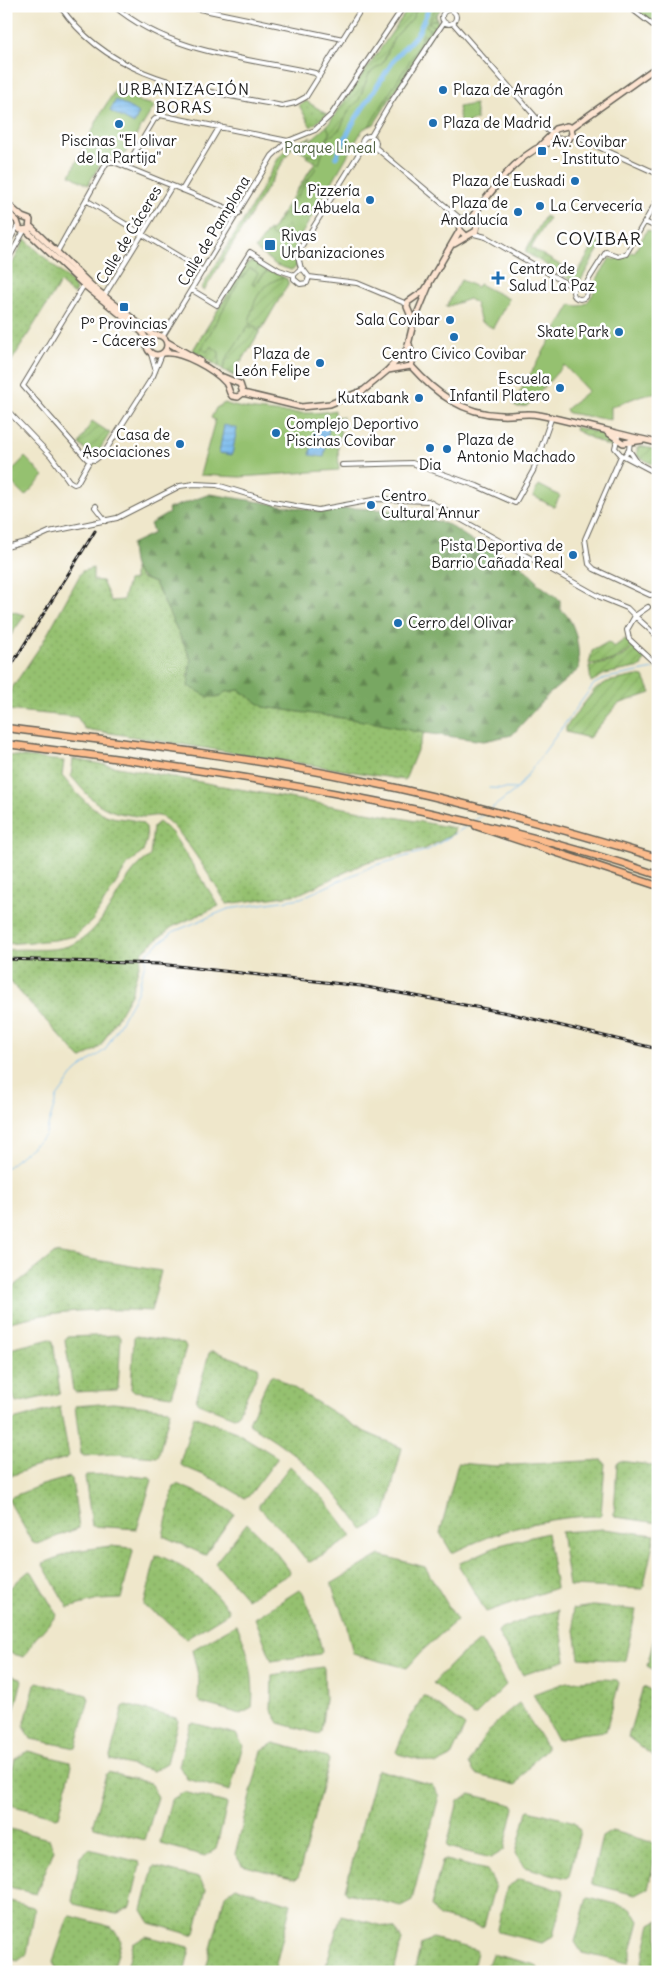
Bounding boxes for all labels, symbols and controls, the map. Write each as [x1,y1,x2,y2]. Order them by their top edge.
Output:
district label: URBANIZACIÓN BORAS [118,79,250,117]
place label: Plaza de Aragón [453,80,563,99]
marker: Plaza de Aragón [437,84,449,96]
place label: Plaza de Madrid [443,113,551,132]
marker: Plaza de Madrid [427,117,439,129]
marker: Piscinas "El olivar de la Partija" [113,118,125,130]
place label: Piscinas "El olivar de la Partija" [61,131,177,167]
place label: Av. Covibar - Instituto [552,132,627,168]
park label: Parque Lineal [284,138,376,157]
marker: Av. Covibar - Instituto [536,145,548,157]
place label: Plaza de Euskadi [452,171,565,190]
street label: Calle de Pamplona [173,172,254,289]
marker: Plaza de Euskadi [569,175,581,187]
place label: Pizzería La Abuela [293,181,360,217]
street label: Calle de Cáceres [92,182,165,287]
place label: Plaza de Andalucía [441,193,508,229]
marker: Pizzería La Abuela [364,194,376,206]
place label: La Cervecería [550,196,643,215]
marker: La Cervecería [534,200,546,212]
marker: Plaza de Andalucía [512,206,524,218]
place label: Rivas Urbanizaciones [281,226,385,262]
district label: COVIBAR [556,227,642,250]
marker: Rivas Urbanizaciones [263,238,277,252]
place label: Centro de Salud La Paz [509,259,595,295]
marker: Centro de Salud La Paz [491,271,505,285]
marker: Pº Provincias - Cáceres [118,301,130,313]
place label: Sala Covibar [356,310,440,329]
place label: Pº Provincias - Cáceres [80,314,168,350]
marker: Sala Covibar [444,314,456,326]
place label: Skate Park [537,322,609,341]
marker: Skate Park [613,326,625,338]
marker: Centro Cívico Covibar [448,331,460,343]
place label: Plaza de León Felipe [234,344,310,380]
place label: Centro Cívico Covibar [382,344,526,363]
marker: Plaza de León Felipe [314,357,326,369]
place label: Escuela Infantil Platero [449,369,550,405]
marker: Escuela Infantil Platero [554,382,566,394]
place label: Kutxabank [337,388,409,407]
marker: Kutxabank [413,392,425,404]
place label: Complejo Deportivo Piscinas Covibar [286,414,419,450]
place label: Casa de Asociaciones [83,425,170,461]
marker: Complejo Deportivo Piscinas Covibar [270,427,282,439]
place label: Plaza de Antonio Machado [457,430,575,466]
marker: Casa de Asociaciones [174,438,186,450]
marker: Dia [424,442,436,454]
marker: Plaza de Antonio Machado [441,443,453,455]
place label: Dia [419,455,442,474]
place label: Centro Cultural Annur [381,486,480,522]
marker: Centro Cultural Annur [365,499,377,511]
place label: Pista Deportiva de Barrio Cañada Real [431,536,563,572]
marker: Pista Deportiva de Barrio Cañada Real [567,549,579,561]
place label: Cerro del Olivar [408,613,514,632]
marker: Cerro del Olivar [392,617,404,629]

